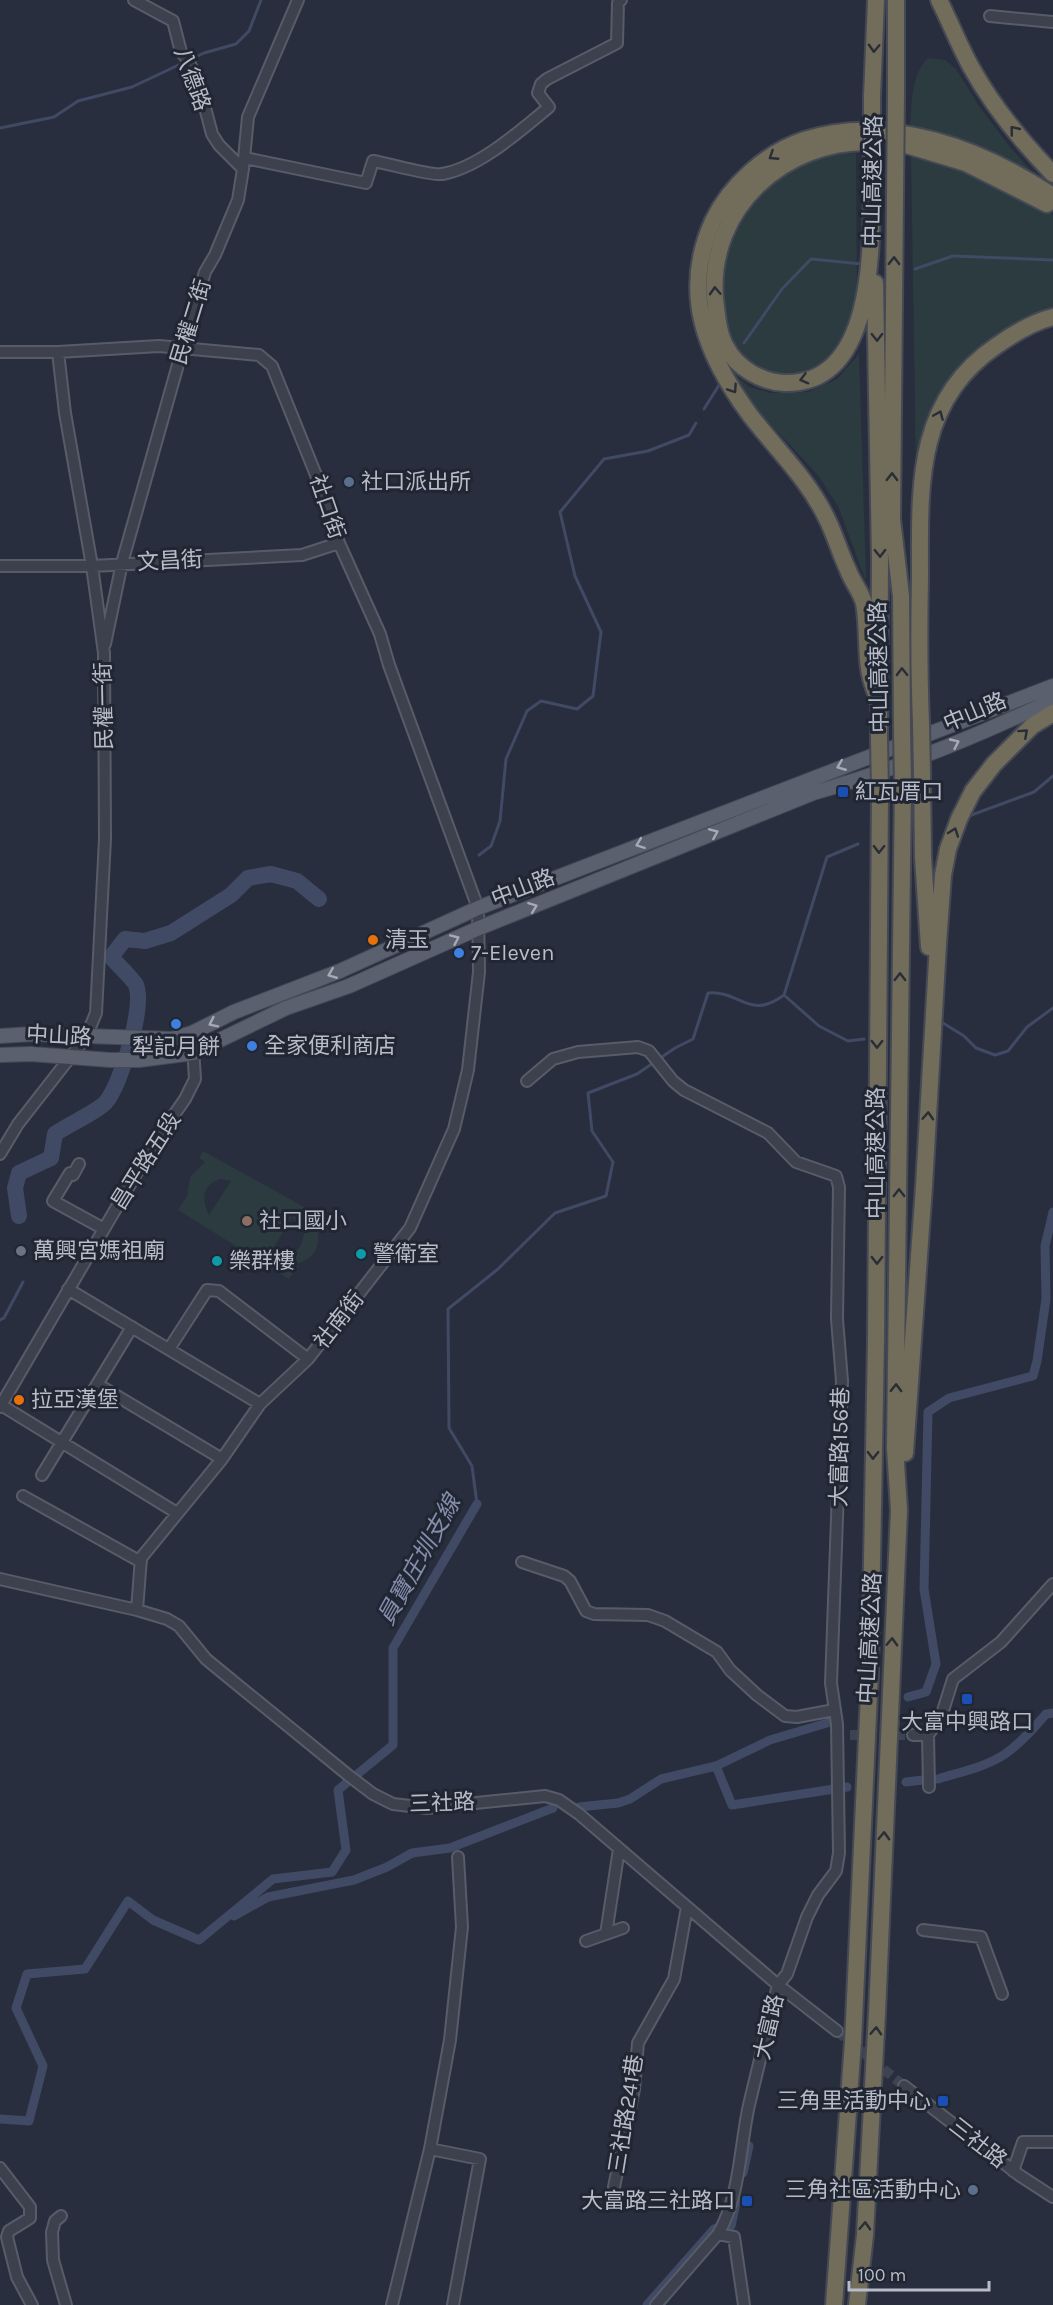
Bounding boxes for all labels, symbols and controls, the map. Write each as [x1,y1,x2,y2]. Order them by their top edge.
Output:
street label: 八德路 [168,44,216,114]
one-way arrow [868,44,880,53]
street label: 中山高速公路 [859,115,887,247]
one-way arrow [1011,126,1022,137]
one-way arrow [769,148,779,160]
one-way arrow [888,257,901,266]
street label: 民權二街 [166,276,216,368]
one-way arrow [709,286,722,295]
one-way arrow [871,333,883,342]
one-way arrow [799,372,810,384]
one-way arrow [726,382,737,393]
one-way arrow [932,411,944,422]
place label: 社口派出所 [361,469,471,495]
street label: 社口街 [304,472,350,542]
one-way arrow [886,473,898,482]
marker: 社口派出所 [342,475,356,489]
street label: 文昌街 [136,546,204,576]
one-way arrow [874,549,886,558]
street label: 中山高速公路 [865,601,893,733]
street label: 民權一街 [90,662,118,750]
one-way arrow [896,667,908,676]
street label: 中山路 [940,687,1010,737]
one-way arrow [1017,729,1028,740]
one-way arrow [949,738,960,750]
one-way arrow [837,759,848,771]
place label: 紅瓦厝口 [855,779,943,805]
marker: 紅瓦厝口 [836,785,850,799]
one-way arrow [947,827,960,838]
one-way arrow [708,828,719,840]
one-way arrow [635,837,646,849]
one-way arrow [873,845,885,854]
street label: 中山路 [488,864,558,912]
one-way arrow [527,902,538,914]
place label: 清玉 [385,927,429,953]
marker: 清玉 [366,933,380,947]
one-way arrow [449,934,460,946]
place label: 7-Eleven [471,940,554,966]
marker: 7-Eleven [452,946,466,960]
one-way arrow [327,967,338,979]
one-way arrow [894,973,907,982]
one-way arrow [208,1015,219,1027]
marker: 犁記月餅 [169,1017,183,1031]
street label: 中山路 [25,1021,93,1051]
place label: 全家便利商店 [264,1033,396,1059]
place label: 犁記月餅 [132,1034,220,1060]
marker: 全家便利商店 [245,1039,259,1053]
one-way arrow [871,1040,883,1049]
street label: 中山高速公路 [863,1087,889,1219]
street label: 昌平路五段 [106,1107,186,1215]
one-way arrow [922,1112,935,1121]
one-way arrow [893,1189,905,1198]
place label: 社口國小 [259,1208,347,1234]
marker: 社口國小 [240,1214,254,1228]
place label: 萬興宮媽祖廟 [33,1238,165,1264]
place label: 警衛室 [373,1241,439,1267]
marker: 萬興宮媽祖廟 [14,1244,28,1258]
marker: 警衛室 [354,1247,368,1261]
place label: 樂群樓 [229,1248,295,1274]
marker: 樂群樓 [210,1254,224,1268]
one-way arrow [871,1256,883,1265]
street label: 社南街 [308,1286,370,1354]
one-way arrow [890,1384,902,1393]
place label: 拉亞漢堡 [31,1387,119,1413]
street label: 大富路156巷 [826,1387,854,1507]
marker: 拉亞漢堡 [12,1393,26,1407]
one-way arrow [867,1451,879,1460]
water label: 員寶庄圳支線 [372,1488,468,1630]
street label: 中山高速公路 [854,1571,886,1705]
one-way arrow [886,1637,899,1646]
marker: 大富中興路口 [960,1692,974,1706]
place label: 大富中興路口 [901,1709,1033,1735]
street label: 三社路 [409,1789,475,1817]
one-way arrow [878,1832,891,1841]
street label: 大富路 [749,1992,789,2062]
one-way arrow [870,2027,883,2036]
street label: 三社路241巷 [604,2053,648,2175]
place label: 三角里活動中心 [777,2088,931,2114]
marker: 三角里活動中心 [936,2094,950,2108]
street label: 三社路 [944,2112,1012,2174]
place label: 三角社區活動中心 [785,2177,961,2203]
marker: 三角社區活動中心 [966,2183,980,2197]
place label: 大富路三社路口 [581,2188,735,2214]
marker: 大富路三社路口 [740,2194,754,2208]
one-way arrow [858,2221,871,2230]
scale bar [849,2254,988,2292]
text: 100 m [858,2264,906,2286]

